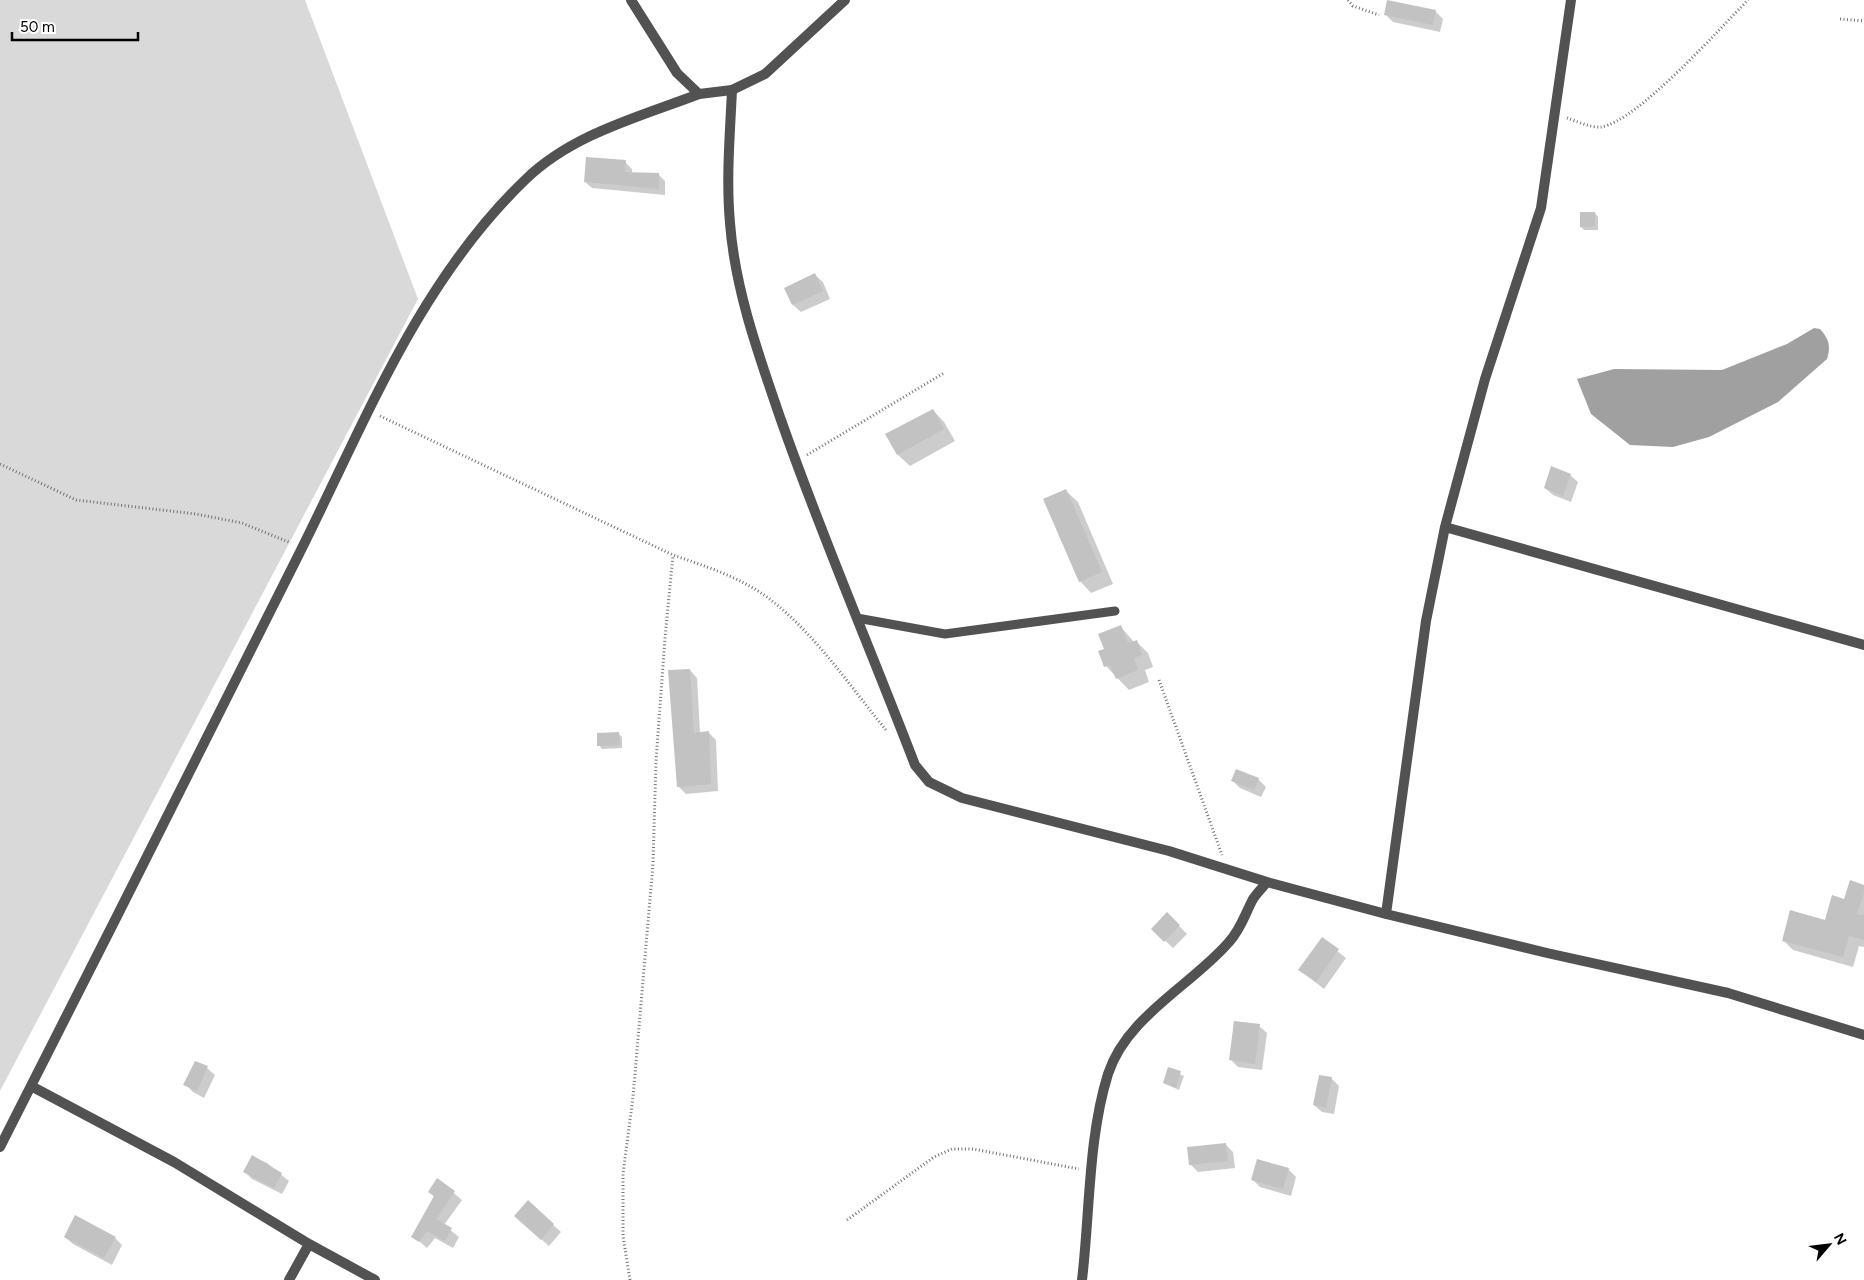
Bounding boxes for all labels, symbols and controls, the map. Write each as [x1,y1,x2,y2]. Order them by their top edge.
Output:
scale bar [12,10,139,42]
text: 50 m [20,18,55,36]
north arrow [1804,1220,1854,1270]
text: N [1830,1230,1850,1248]

